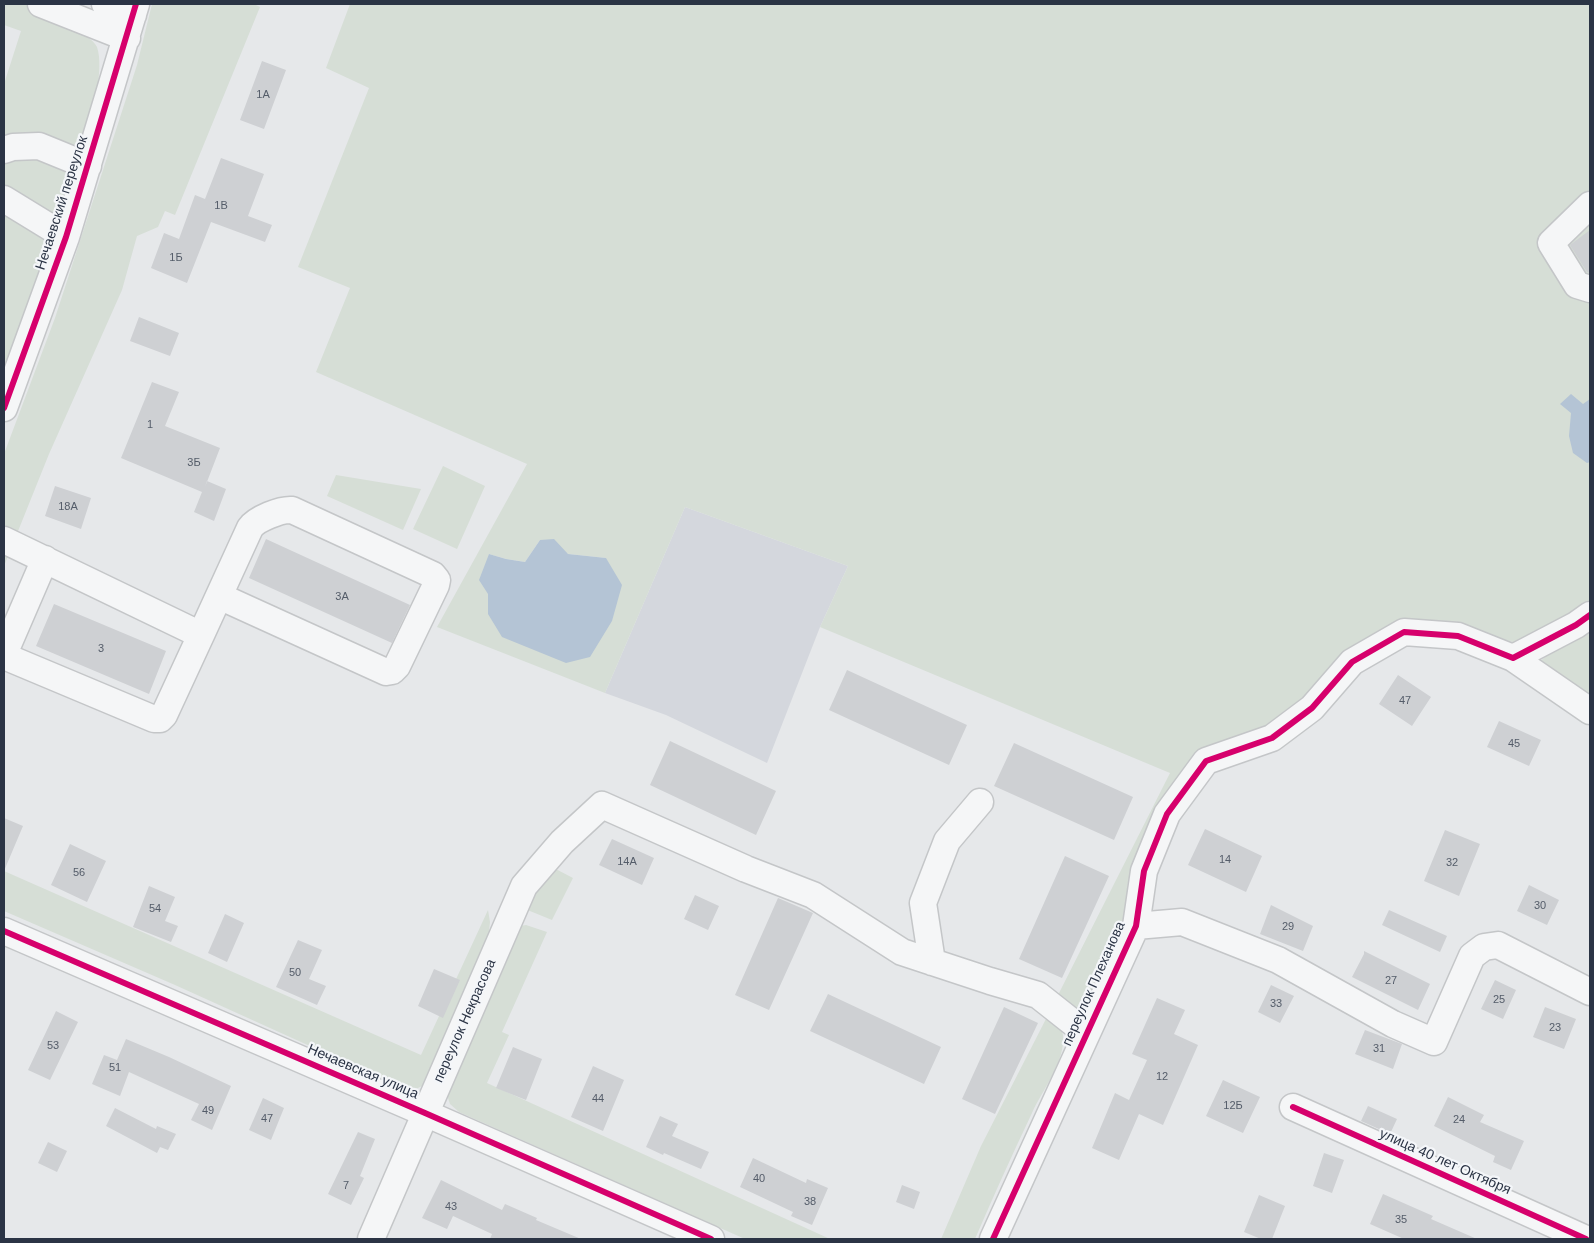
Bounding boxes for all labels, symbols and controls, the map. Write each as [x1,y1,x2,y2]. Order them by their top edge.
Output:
house number: 1А [256,88,270,102]
street label: Нечаевский переулок [32,134,92,272]
house number: 1В [214,199,228,213]
house number: 1Б [169,251,183,265]
house number: 1 [147,418,153,432]
house number: 3Б [187,456,201,470]
house number: 18А [58,500,78,514]
house number: 3А [335,590,349,604]
house number: 3 [98,642,104,656]
house number: 47 [1399,694,1411,708]
house number: 45 [1508,737,1520,751]
house number: 14 [1219,853,1231,867]
house number: 14А [617,855,637,869]
house number: 32 [1446,856,1458,870]
house number: 56 [73,866,85,880]
house number: 30 [1534,899,1546,913]
house number: 54 [149,902,161,916]
street label: переулок Плеханова [1059,919,1129,1049]
house number: 29 [1282,920,1294,934]
street label: переулок Некрасова [430,957,500,1085]
house number: 50 [289,966,301,980]
house number: 27 [1385,974,1397,988]
house number: 25 [1493,993,1505,1007]
house number: 33 [1270,997,1282,1011]
house number: 23 [1549,1021,1561,1035]
house number: 53 [47,1039,59,1053]
street label: Нечаевская улица [305,1041,421,1103]
house number: 31 [1373,1042,1385,1056]
house number: 51 [109,1061,121,1075]
house number: 12 [1156,1070,1168,1084]
house number: 44 [592,1092,604,1106]
house number: 12Б [1223,1099,1243,1113]
house number: 49 [202,1104,214,1118]
house number: 47 [261,1112,273,1126]
house number: 24 [1453,1113,1465,1127]
street label: улица 40 лет Октября [1377,1125,1513,1199]
house number: 40 [753,1172,765,1186]
house number: 7 [343,1179,349,1193]
house number: 38 [804,1195,816,1209]
house number: 43 [445,1200,457,1214]
house number: 35 [1395,1213,1407,1227]

